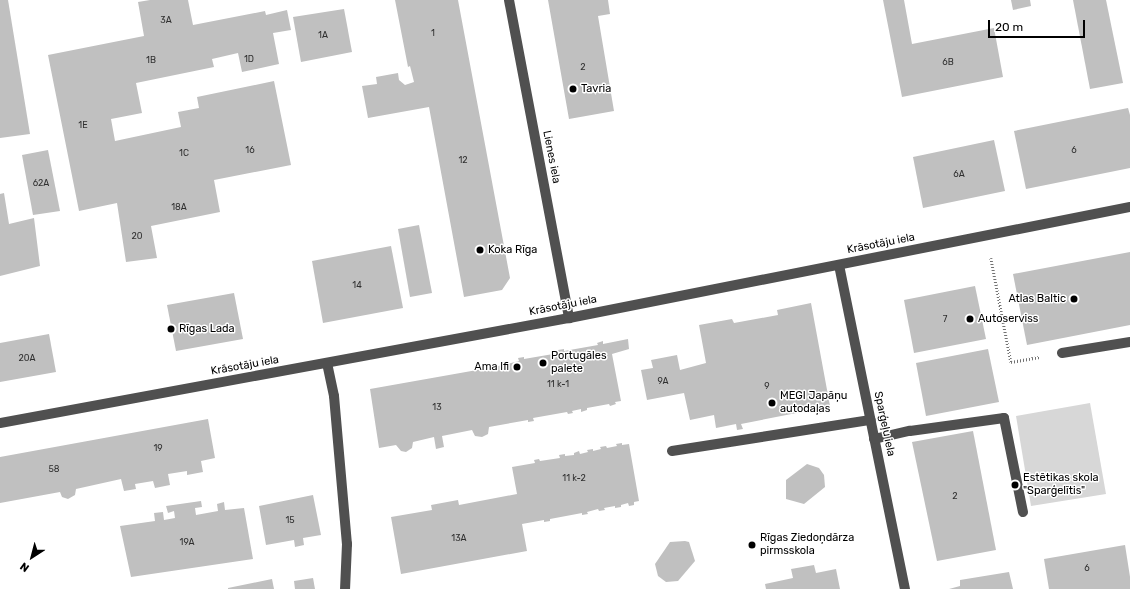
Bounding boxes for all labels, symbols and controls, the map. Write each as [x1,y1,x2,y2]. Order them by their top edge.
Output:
scale bar [990,12,1087,38]
house number: 3A [160,15,172,25]
text: 20 m [995,20,1023,34]
house number: 1 [431,28,435,38]
house number: 1A [318,30,328,40]
house number: 1D [244,54,254,64]
house number: 1B [146,55,156,65]
house number: 6B [942,57,954,67]
house number: 2 [580,62,586,72]
place label: Tavria [581,82,611,96]
marker: Tavria [568,84,578,94]
house number: 1E [78,120,88,130]
street label: Lienes iela [539,129,563,185]
house number: 16 [245,145,255,155]
house number: 6 [1071,145,1077,155]
house number: 1C [179,148,189,158]
house number: 12 [458,155,468,165]
house number: 6A [953,169,965,179]
house number: 62A [33,178,49,188]
house number: 18A [171,202,187,212]
house number: 20 [132,231,142,241]
street label: Krāsotāju iela [846,231,916,257]
place label: Koka Rīga [488,243,537,257]
marker: Koka Rīga [475,245,485,255]
house number: 14 [352,280,362,290]
place label: Atlas Baltic [1008,292,1066,306]
street label: Krāsotāju iela [528,293,598,319]
marker: Atlas Baltic [1069,294,1079,304]
place label: Autoserviss [978,312,1038,326]
house number: 7 [943,314,947,324]
marker: Autoserviss [965,314,975,324]
place label: Rīgas Lada [179,322,235,336]
marker: Rīgas Lada [166,324,176,334]
place label: Portugāles palete [551,350,606,376]
house number: 20A [18,353,36,363]
street label: Krāsotāju iela [210,354,280,378]
marker: Portugāles palete [538,358,548,368]
place label: Ama lfi [474,360,509,374]
marker: Ama lfi [512,362,522,372]
house number: 9A [657,376,669,386]
house number: 11 k-1 [547,379,569,389]
house number: 9 [764,381,770,391]
place label: MEGI Japāņu autodaļas [780,390,847,416]
street label: Sparģeļu iela [871,390,897,458]
marker: MEGI Japāņu autodaļas [767,398,777,408]
house number: 13 [432,402,442,412]
house number: 19 [153,443,163,453]
house number: 58 [48,464,60,474]
place label: Estētikas skola "Sparģelītis" [1023,472,1099,498]
house number: 11 k-2 [562,473,586,483]
marker: Estētikas skola "Sparģelītis" [1010,480,1020,490]
house number: 2 [952,491,958,501]
house number: 15 [285,515,295,525]
place label: Rīgas Ziedoņdārza pirmsskola [760,532,854,558]
house number: 13A [451,533,467,543]
north arrow [12,537,52,577]
house number: 19A [180,537,194,547]
marker: Rīgas Ziedoņdārza pirmsskola [747,540,757,550]
text: N [18,560,32,575]
house number: 6 [1084,563,1090,573]

